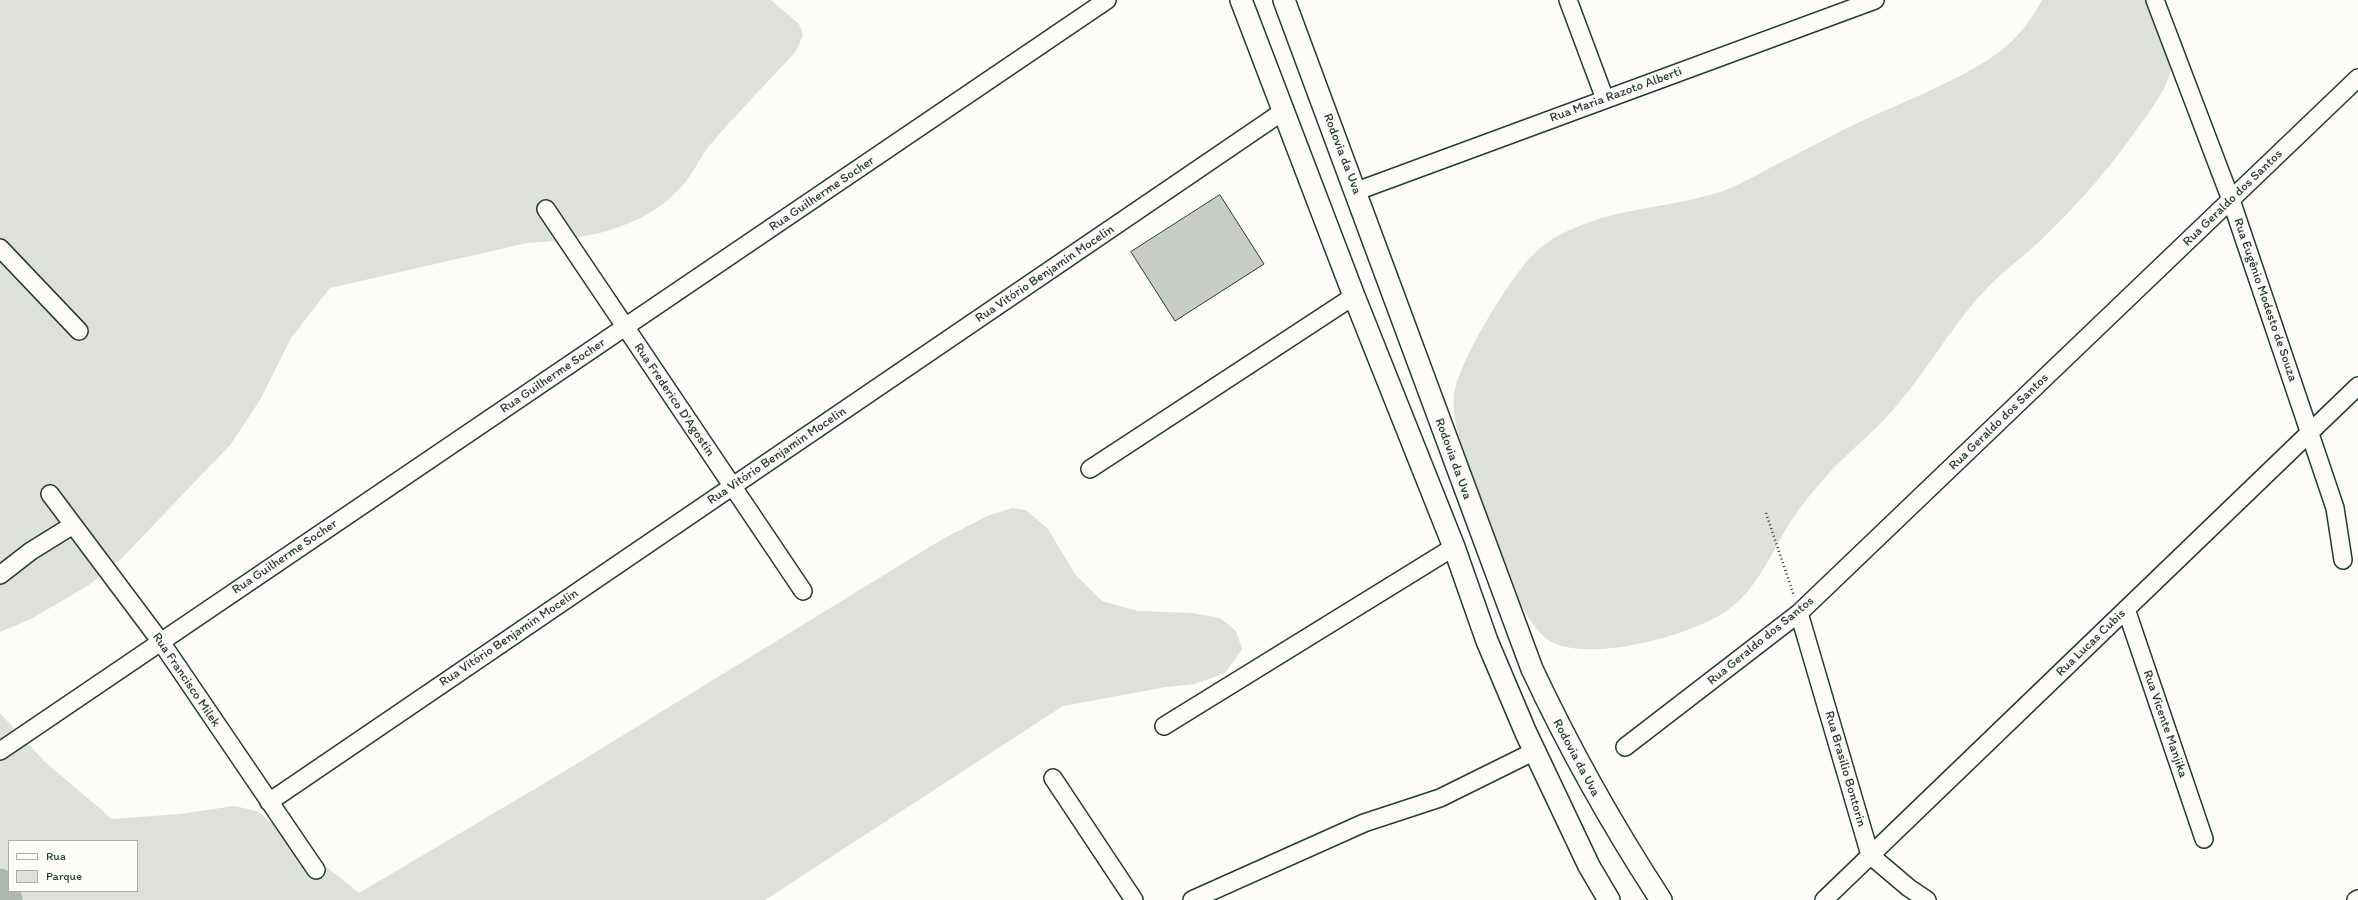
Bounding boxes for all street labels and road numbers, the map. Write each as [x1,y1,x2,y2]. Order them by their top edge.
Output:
street label: Rua Maria Razoto Alberti [1548,64,1684,126]
street label: Rodovia da Uva [1319,111,1365,197]
street label: Rua Geraldo dos Santos [2180,146,2286,250]
street label: Rua Guilherme Socher [766,153,878,235]
street label: Rua Eugênio Modesto de Souza [2230,216,2300,384]
street label: Rua Vitório Benjamin Mocelin [973,222,1117,326]
street label: Rua Guilherme Socher [497,335,609,417]
street label: Rua Frederico D'Agostin [630,340,718,460]
street label: Rua Geraldo dos Santos [1946,370,2052,474]
street label: Rua Vitório Benjamin Mocelin [705,404,849,508]
street label: Rodovia da Uva [1431,416,1475,502]
street label: Rua Guilherme Socher [229,516,341,598]
street label: Rua Vitório Benjamin Mocelin [437,586,581,690]
street label: Rua Geraldo dos Santos [1705,593,1817,689]
street label: Rua Lucas Cubis [2053,606,2129,680]
street label: Rua Francisco Milek [149,630,223,730]
street label: Rua Vicente Manjika [2139,668,2191,780]
street label: Rua Brasilio Bontorin [1821,709,1869,829]
street label: Rodovia da Uva [1549,717,1603,799]

